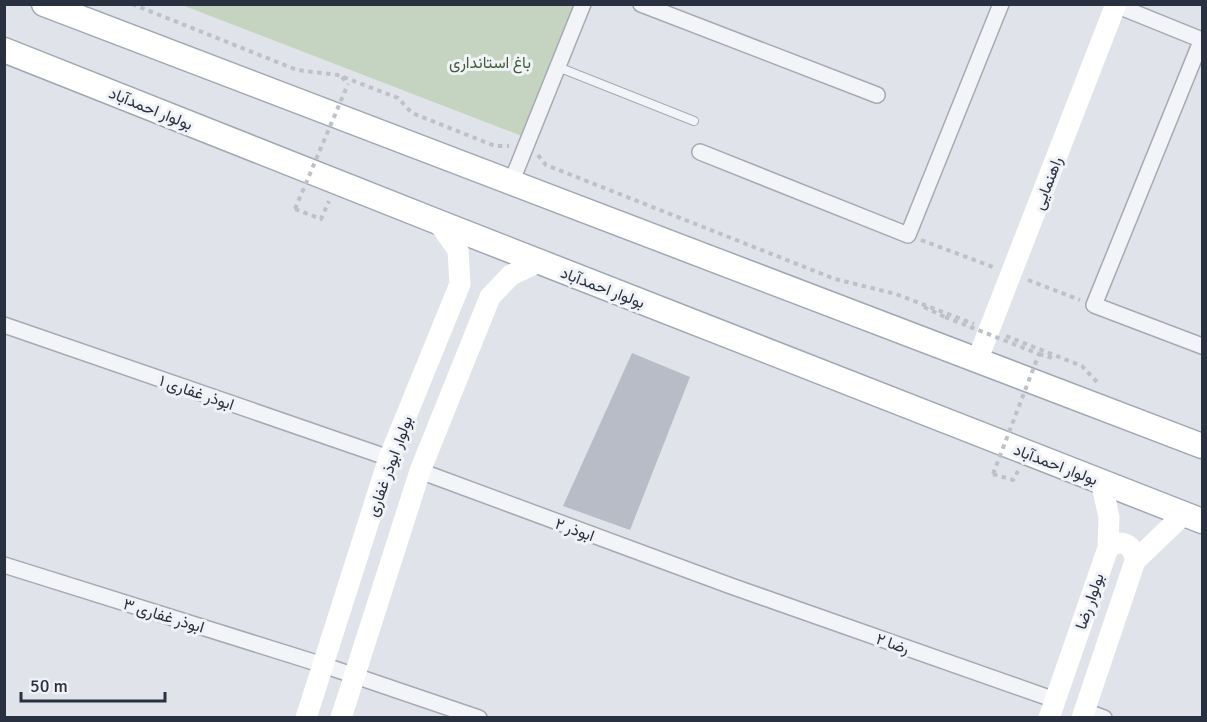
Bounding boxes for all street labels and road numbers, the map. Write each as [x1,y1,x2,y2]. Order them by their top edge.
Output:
street label: بولوار احمدآباد [106,83,195,135]
street label: راهنمایی [1029,154,1067,213]
street label: بولوار احمدآباد [558,263,648,313]
street label: ابوذر غفاری ۱ [157,371,237,415]
street label: بولوار ابوذر غفاری [362,413,417,519]
street label: بولوار احمدآباد [1011,440,1101,490]
street label: ابوذر ۲ [552,514,597,546]
street label: بولوار رضا [1071,571,1109,632]
street label: ابوذر غفاری ۳ [121,594,207,638]
street label: رضا ۲ [873,629,912,659]

